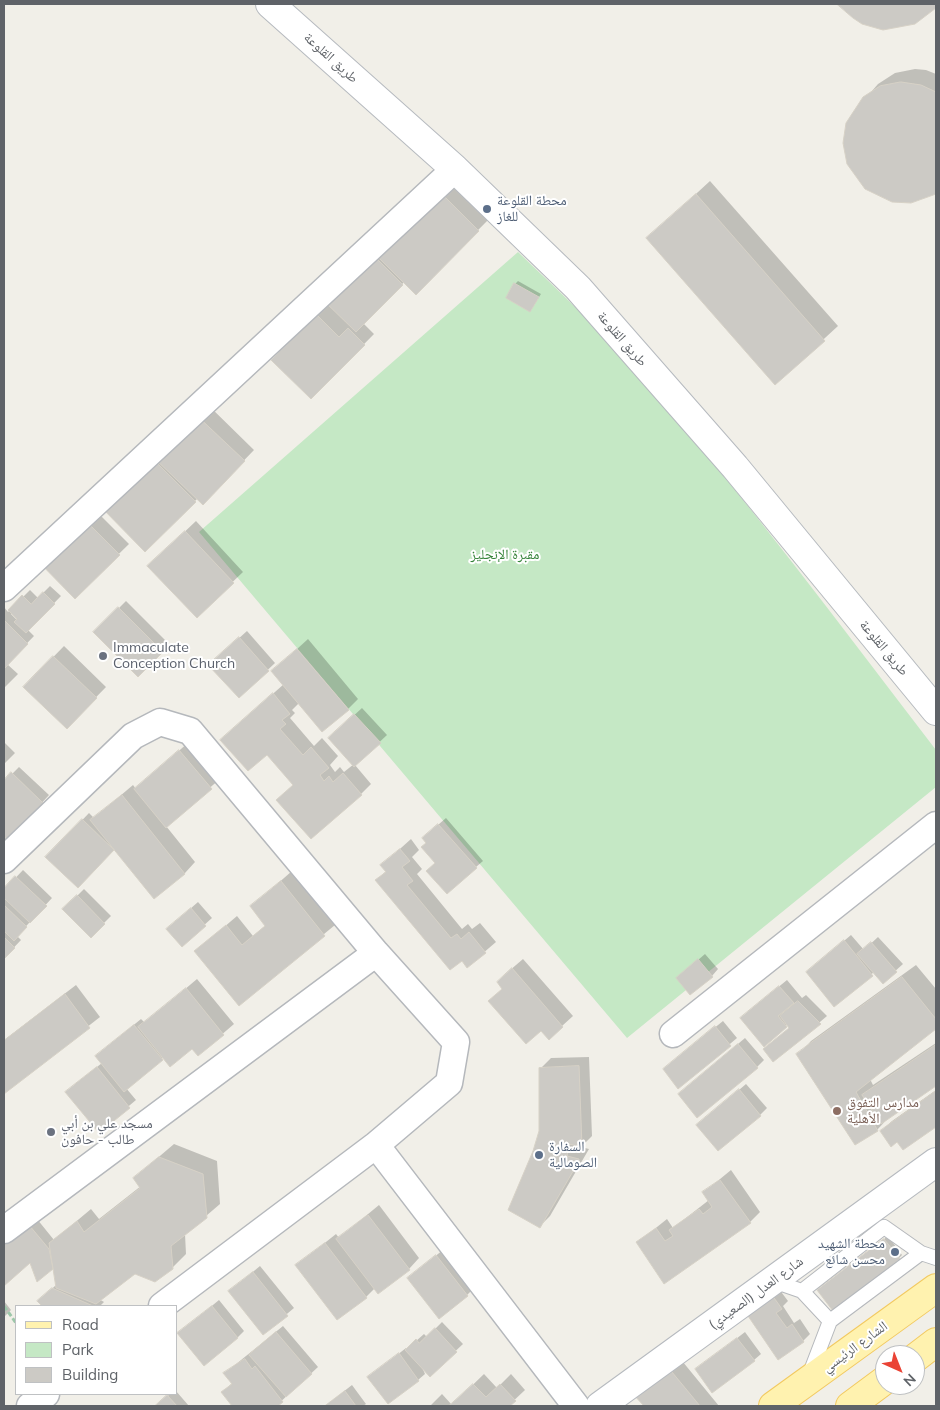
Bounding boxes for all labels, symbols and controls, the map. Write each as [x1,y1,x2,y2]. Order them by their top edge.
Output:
street label: طريق القلوعة [300,29,362,87]
place label: محطة القلوعة للغاز [497,193,567,226]
marker: محطة القلوعة للغاز [481,203,493,215]
street label: طريق القلوعة [594,308,650,370]
park label: مقبرة الإنجليز [471,547,539,563]
street label: طريق القلوعة [856,617,912,679]
place label: Immaculate Conception Church [113,640,235,672]
marker: Immaculate Conception Church [97,650,109,662]
place label: مدارس التفوق الأهلية [847,1095,919,1128]
marker: مدارس التفوق الأهلية [831,1105,843,1117]
place label: مسجد علي بن أبي طالب - حافون [61,1116,153,1148]
marker: مسجد علي بن أبي طالب - حافون [45,1126,57,1138]
place label: السفارة الصومالية [549,1139,597,1172]
marker: السفارة الصومالية [533,1149,545,1161]
place label: محطة الشهيد محسن شائع [818,1236,885,1268]
marker: محطة الشهيد محسن شائع [889,1246,901,1258]
street label: شارع العدل (الصعيدي) [705,1253,807,1333]
legend [15,1305,178,1395]
text: Road [62,1315,99,1334]
street label: الشارع الرئيسي [819,1318,891,1376]
text: Park [62,1340,94,1359]
north arrow [875,1345,925,1395]
text: Building [62,1365,118,1384]
text: N [900,1370,920,1390]

